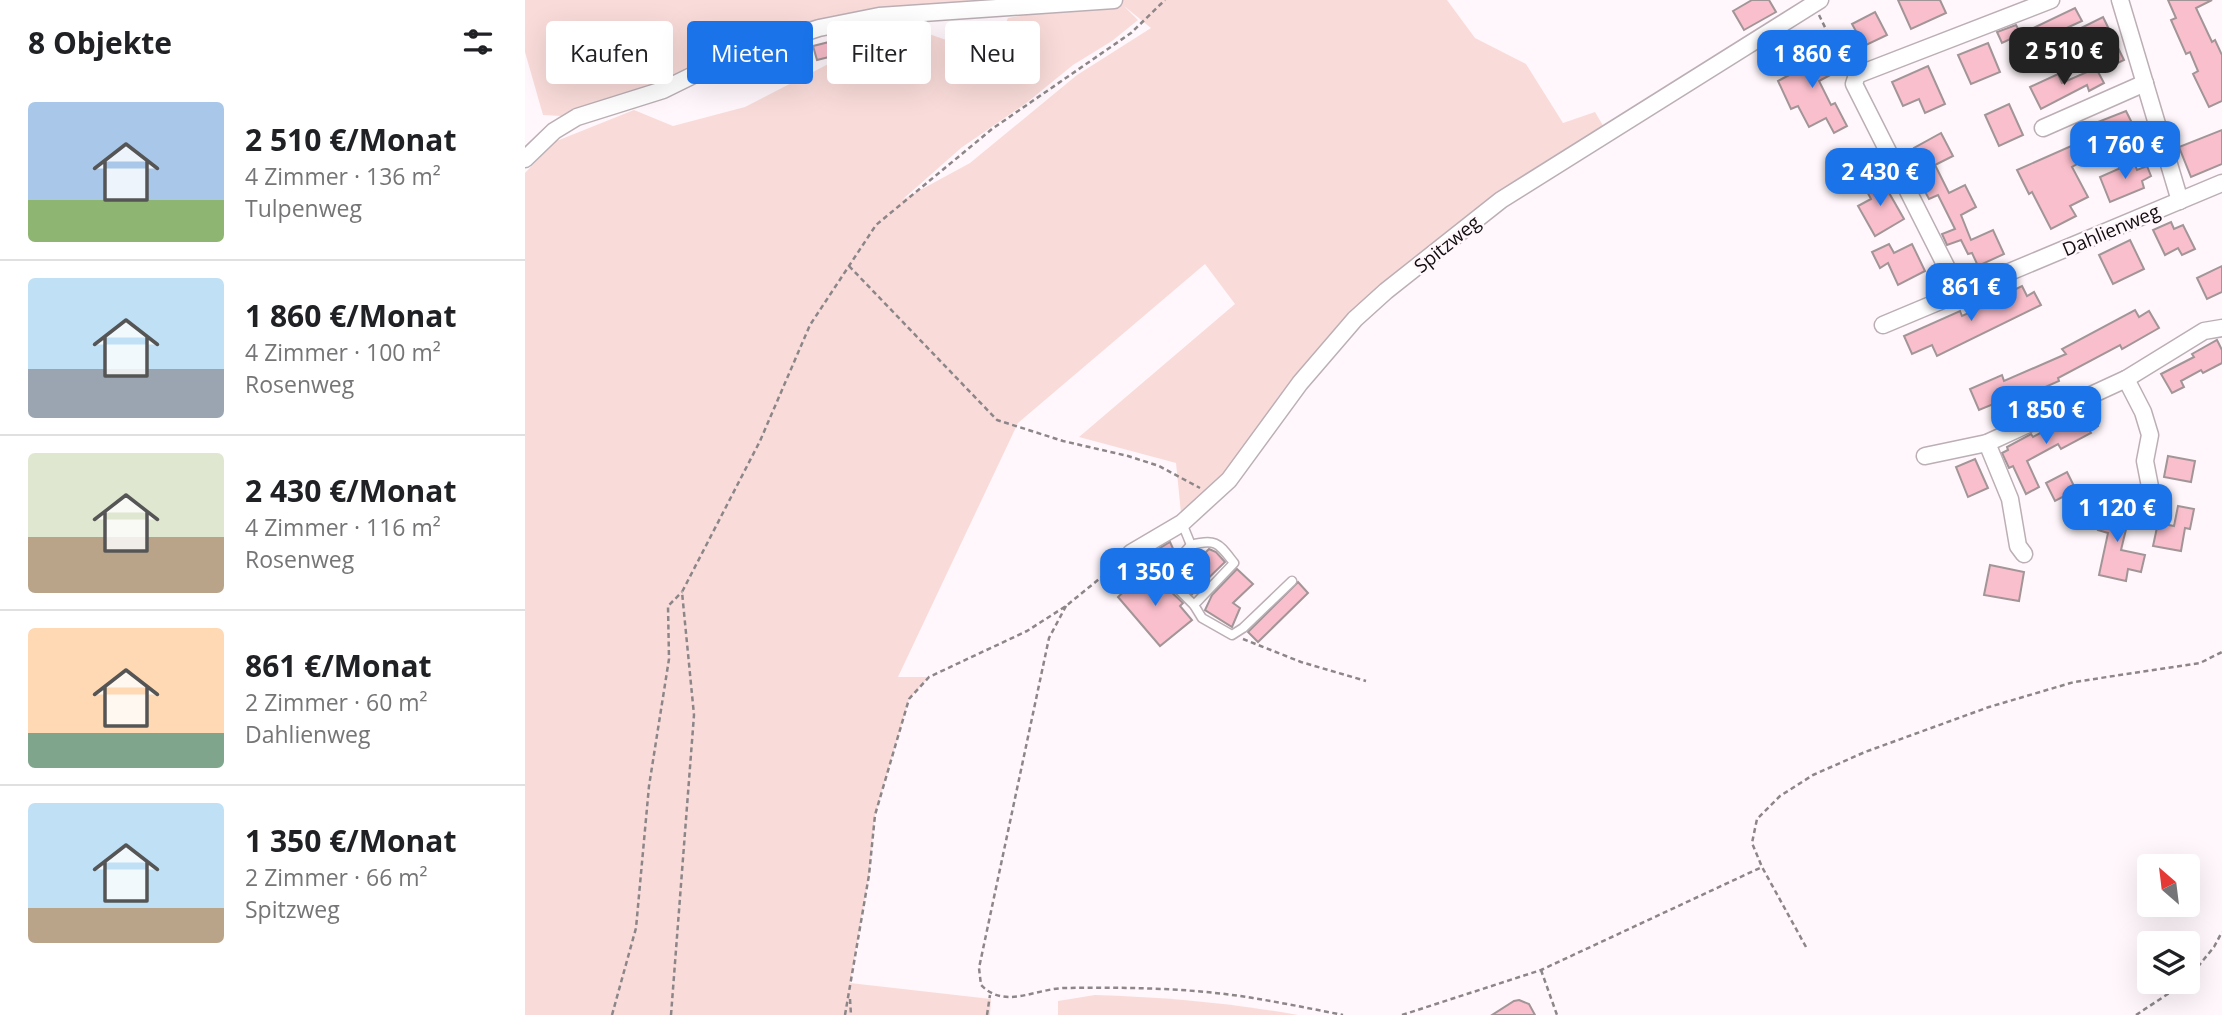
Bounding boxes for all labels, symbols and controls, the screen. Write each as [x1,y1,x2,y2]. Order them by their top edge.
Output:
chip: Kaufen [546,21,673,84]
chip: Mieten [687,21,813,84]
chip: Filter [827,21,931,84]
chip: Neu [945,21,1040,84]
text: 8 Objekte [28,22,172,63]
icon: filters [459,23,497,61]
pin: 2 510 € [1999,28,2129,87]
pin: 1 860 € [1747,31,1877,90]
text: 2 510 € [2025,34,2103,66]
text: 1 860 € [1773,37,1851,69]
text: 2 510 €/Monat [245,119,456,160]
pin: 1 760 € [2060,122,2190,181]
text: 1 760 € [2086,128,2164,160]
icon: home [84,130,168,214]
pin: 2 430 € [1815,148,1945,208]
text: 2 430 € [1841,155,1919,187]
text: 4 Zimmer · 136 m² [245,160,441,192]
text: Tulpenweg [245,192,362,224]
street label: Dahlienweg [2058,198,2164,262]
street label: Spitzweg [1408,209,1486,279]
pin: 861 € [1922,264,2020,323]
text: 861 € [1942,270,2000,302]
text: 1 860 €/Monat [245,295,456,336]
icon: home [84,306,168,390]
text: 4 Zimmer · 100 m² [245,336,441,368]
text: Rosenweg [245,368,354,400]
pin: 1 850 € [1981,386,2111,446]
text: 1 850 € [2007,393,2085,425]
text: 2 430 €/Monat [245,470,456,511]
icon: home [84,481,168,565]
pin: 1 120 € [2052,484,2182,544]
text: 1 120 € [2078,491,2156,523]
text: 4 Zimmer · 116 m² [245,511,441,543]
text: Rosenweg [245,543,354,575]
pin: 1 350 € [1090,548,1220,608]
text: 1 350 € [1116,555,1194,587]
text: 861 €/Monat [245,645,432,686]
icon: home [84,656,168,740]
text: 2 Zimmer · 60 m² [245,686,428,718]
text: Dahlienweg [245,718,370,750]
text: 1 350 €/Monat [245,820,456,861]
icon: home [84,831,168,915]
north arrow [2137,854,2200,917]
map controls [2137,854,2200,994]
text: 2 Zimmer · 66 m² [245,861,428,893]
text: Spitzweg [245,893,340,925]
button: layers [2137,931,2200,994]

